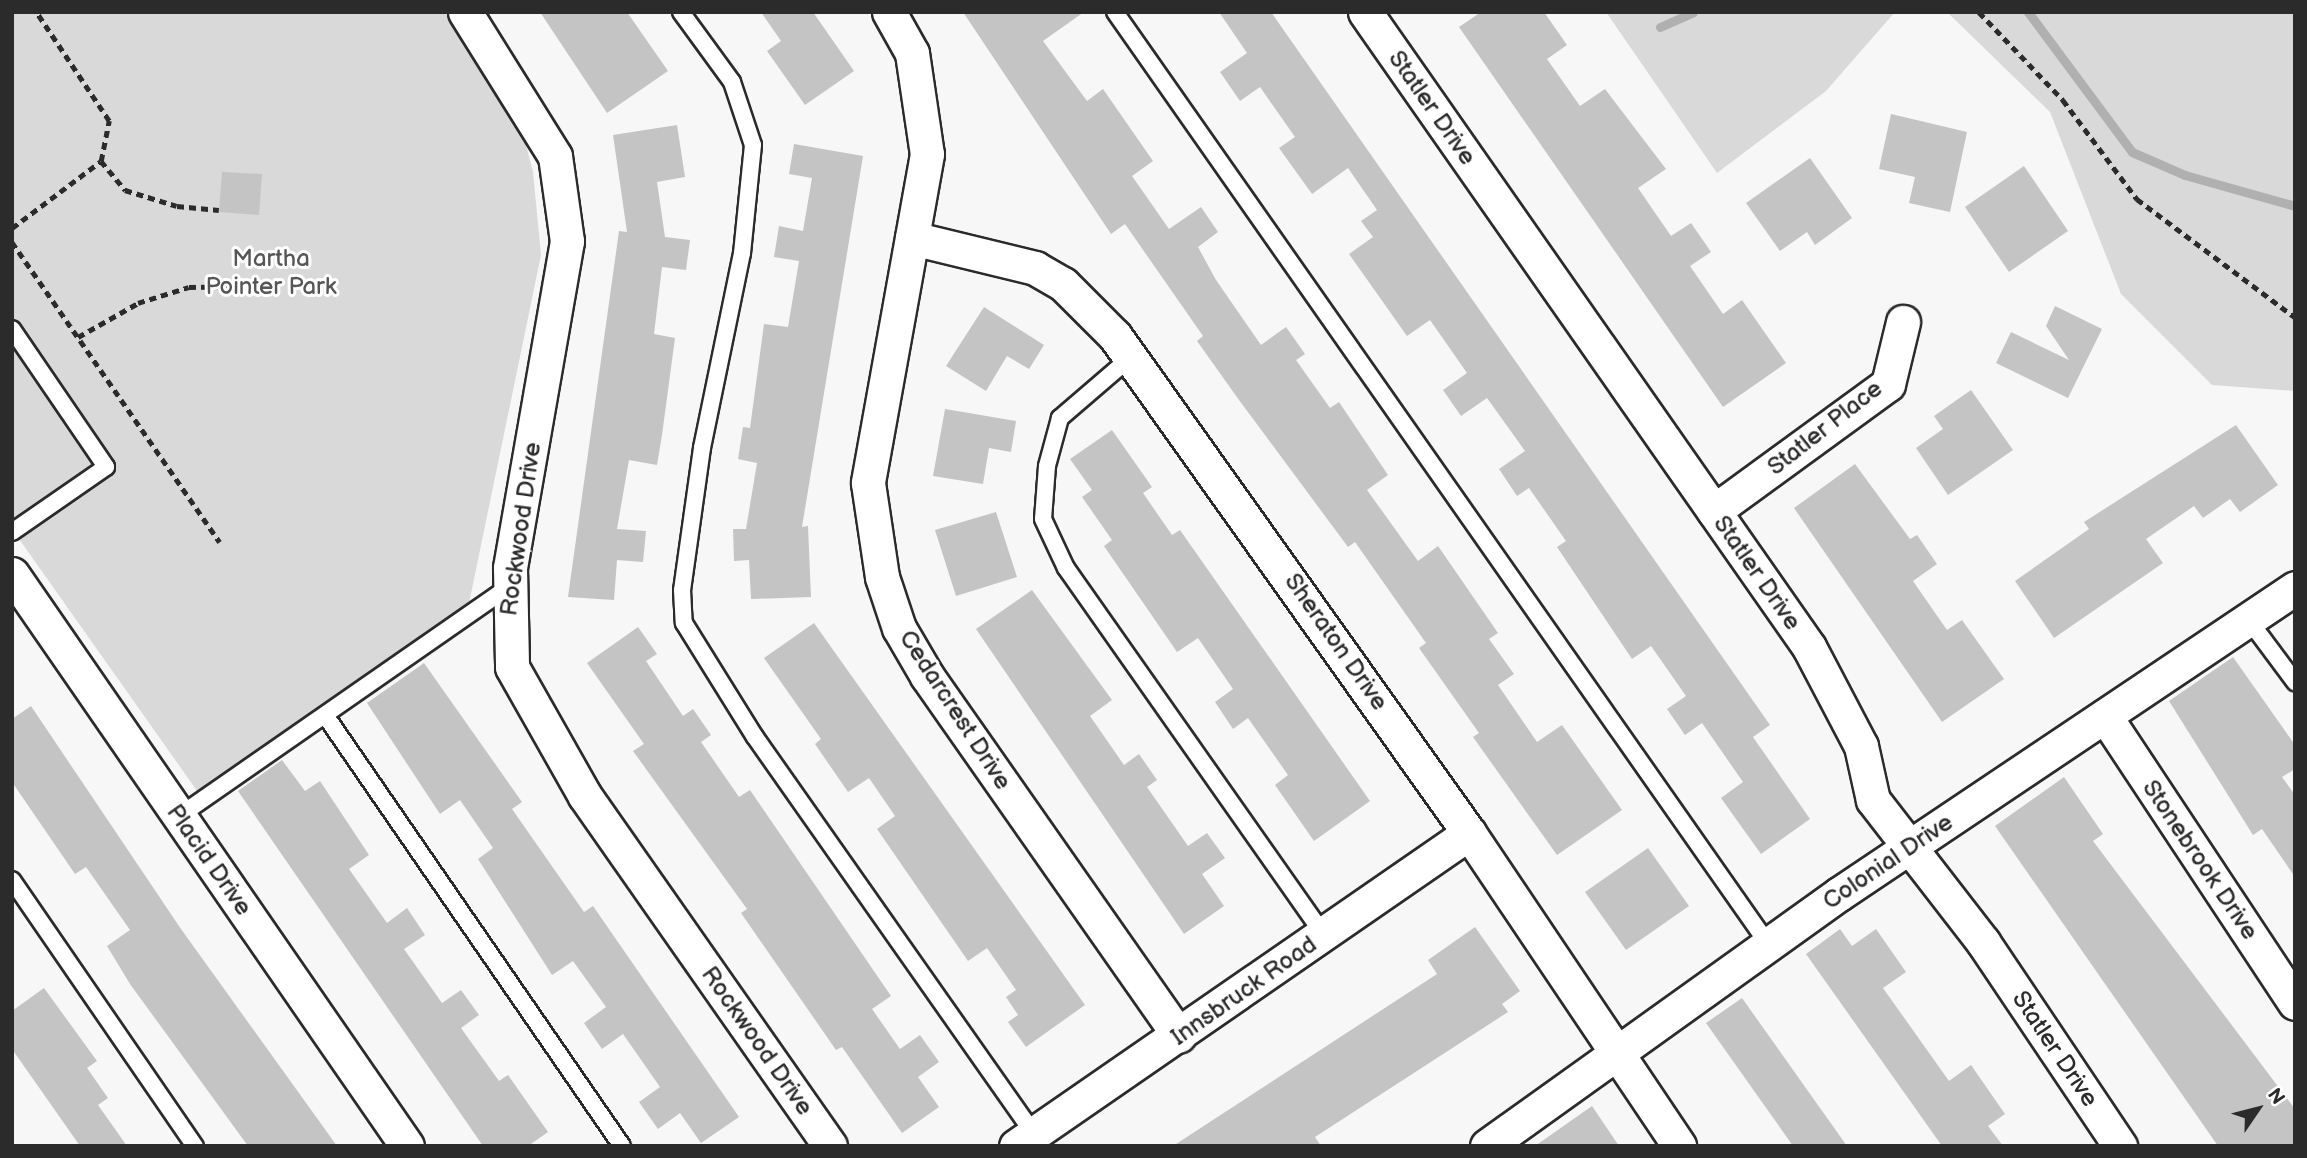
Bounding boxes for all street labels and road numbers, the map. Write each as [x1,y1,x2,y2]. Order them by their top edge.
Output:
street label: Statler Drive [1382,45,1482,171]
street label: Statler Place [1762,374,1888,482]
street label: Rockwood Drive [495,440,547,618]
street label: Statler Drive [1707,510,1807,636]
street label: Sheraton Drive [1278,568,1394,716]
street label: Cedarcrest Drive [893,625,1017,795]
street label: Stonebrook Drive [2136,775,2264,945]
street label: Placid Drive [160,799,258,921]
street label: Colonial Drive [1818,808,1958,916]
street label: Innsbruck Road [1166,930,1322,1052]
street label: Rockwood Drive [695,961,819,1121]
street label: Statler Drive [2006,986,2104,1112]

